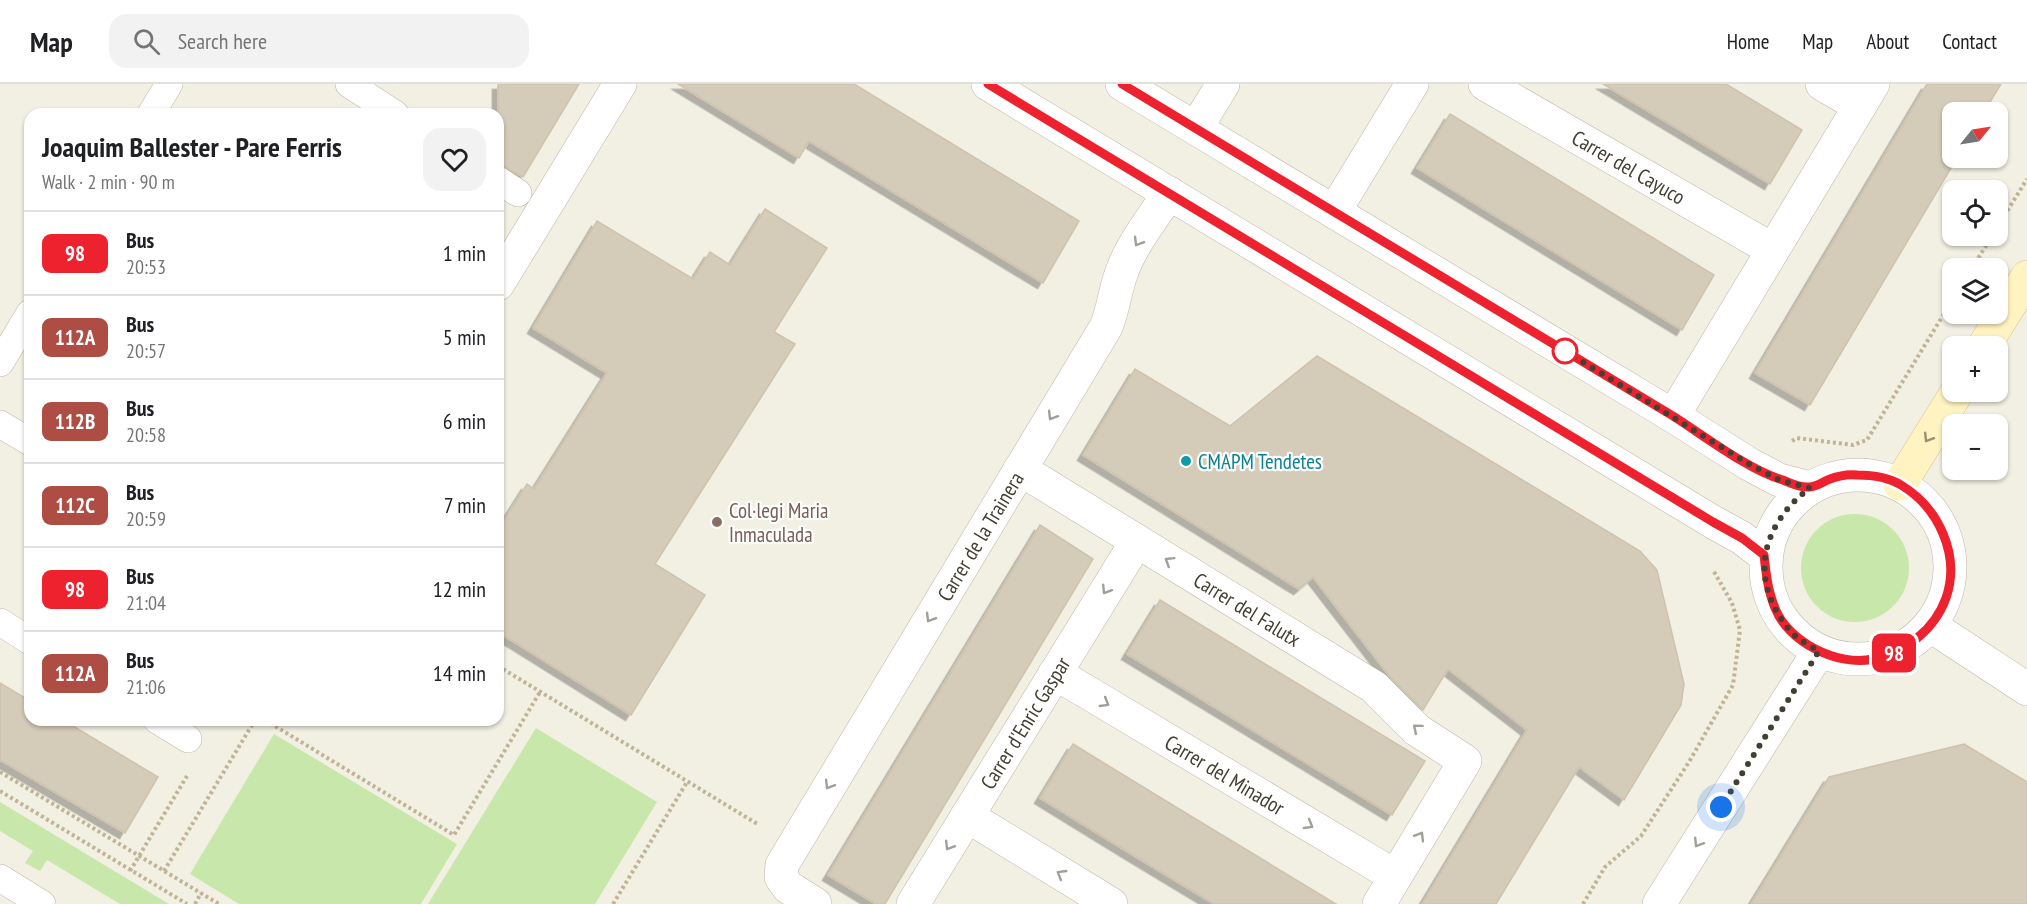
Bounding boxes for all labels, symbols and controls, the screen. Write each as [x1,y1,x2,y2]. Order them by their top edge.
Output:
search box [109,14,529,68]
text: Map [30,23,73,60]
icon: search [130,25,163,58]
text: Search here [178,27,267,55]
text: Home [1727,28,1769,55]
text: Map [1802,28,1833,55]
text: About [1866,28,1909,55]
text: Contact [1942,28,1997,55]
north arrow [1942,102,2008,168]
map controls [1942,102,2008,480]
street label: Carrer del Cayuco [1567,124,1690,210]
text: Joaquim Ballester - Pare Ferris [42,128,342,165]
button: heart [423,128,486,191]
text: Walk · 2 min · 90 m [42,169,175,195]
button: locate [1942,180,2008,246]
text: Bus [126,226,154,254]
one-way arrow [1134,236,1145,246]
text: 1 min [443,239,486,267]
text: 98 [65,240,85,267]
text: 20:53 [126,254,166,280]
button: layers [1942,258,2008,324]
text: Bus [126,310,154,338]
text: 5 min [443,323,486,351]
text: 112A [55,324,95,351]
button: + [1942,336,2008,402]
text: 20:57 [126,338,166,364]
unlabelled marker [1552,338,1578,364]
text: Bus [126,394,154,422]
text: 6 min [443,407,486,435]
text: 112B [55,408,95,435]
one-way arrow [1048,410,1060,420]
button: − [1942,414,2008,480]
text: 20:58 [126,422,166,448]
one-way arrow [1924,432,1936,442]
place label: CMAPM Tendetes [1198,448,1322,475]
marker: CMAPM Tendetes [1179,454,1193,468]
street label: Carrer de la Trainera [931,467,1029,606]
text: Bus [126,478,154,506]
text: 7 min [444,491,486,519]
text: 112C [55,492,95,519]
place label: Col·legi Maria Inmaculada [729,497,828,548]
text: 20:59 [126,506,166,532]
marker: Col·legi Maria Inmaculada [710,515,724,529]
one-way arrow [1165,556,1175,568]
text: Bus [126,562,154,590]
street label: Carrer del Falutx [1189,566,1306,652]
text: 12 min [433,575,486,603]
text: 98 [65,576,85,603]
one-way arrow [1102,584,1114,594]
text: 21:04 [126,590,166,616]
one-way arrow [925,612,937,622]
line badge: 98 [1867,634,1921,672]
text: 98 [1884,640,1904,667]
text: Bus [126,646,154,674]
street label: Carrer d'Enric Gaspar [974,651,1076,794]
text: 14 min [433,659,486,687]
text: 112A [55,660,95,687]
text: 21:06 [126,674,166,700]
one-way arrow [1099,696,1109,707]
one-way arrow [1413,724,1424,735]
street label: Carrer del Minador [1160,728,1290,821]
one-way arrow [825,779,836,789]
your location [1706,792,1736,822]
one-way arrow [1303,817,1313,829]
one-way arrow [1412,832,1424,842]
one-way arrow [1694,836,1705,847]
one-way arrow [944,840,956,850]
one-way arrow [1057,869,1067,881]

